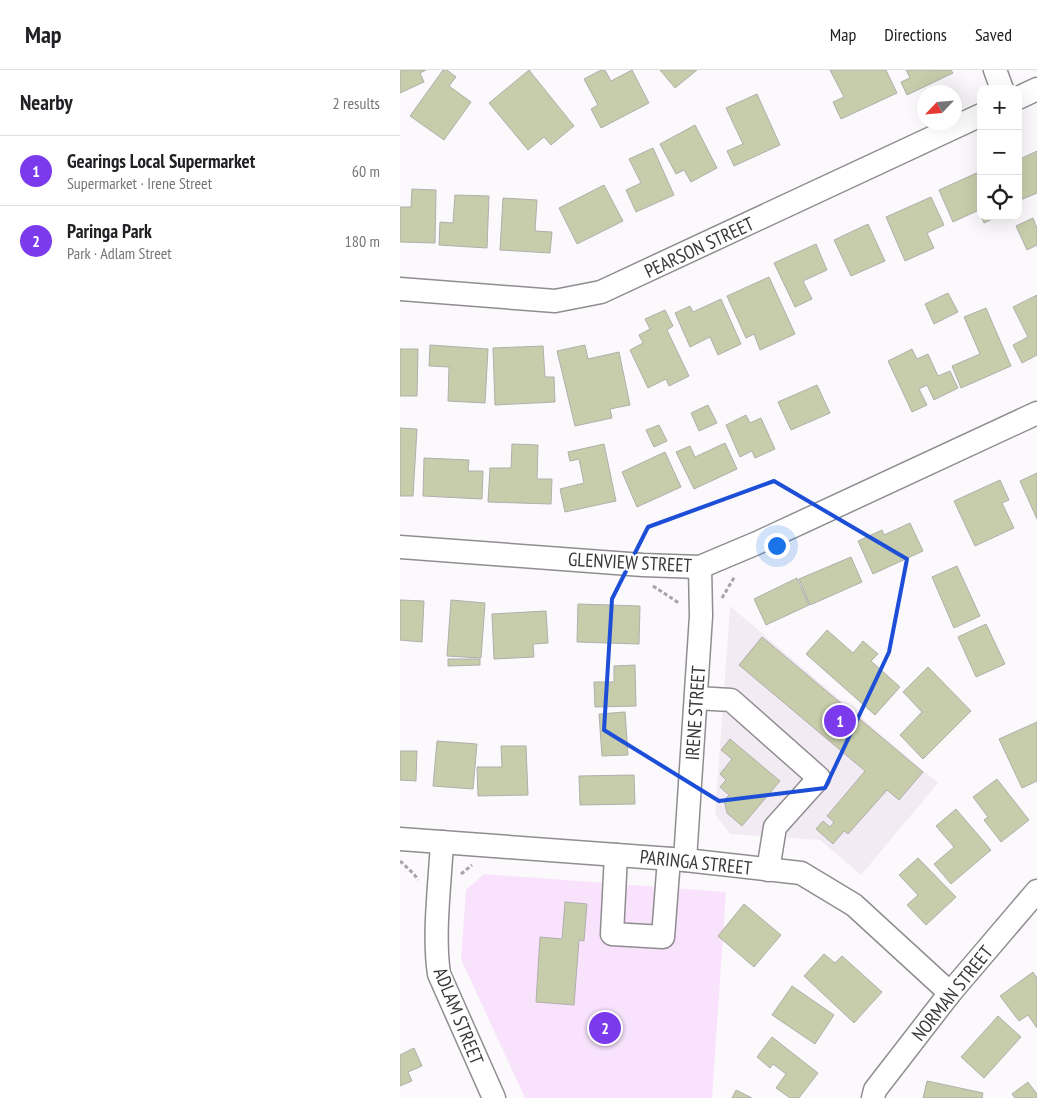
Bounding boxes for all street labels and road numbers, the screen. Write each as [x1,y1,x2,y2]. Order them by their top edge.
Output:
street label: PEARSON STREET [640,211,758,283]
street label: GLENVIEW STREET [567,547,693,577]
street label: IRENE STREET [680,664,710,761]
street label: PARINGA STREET [639,844,754,880]
street label: NORMAN STREET [906,940,998,1045]
street label: ADLAM STREET [429,964,490,1069]

